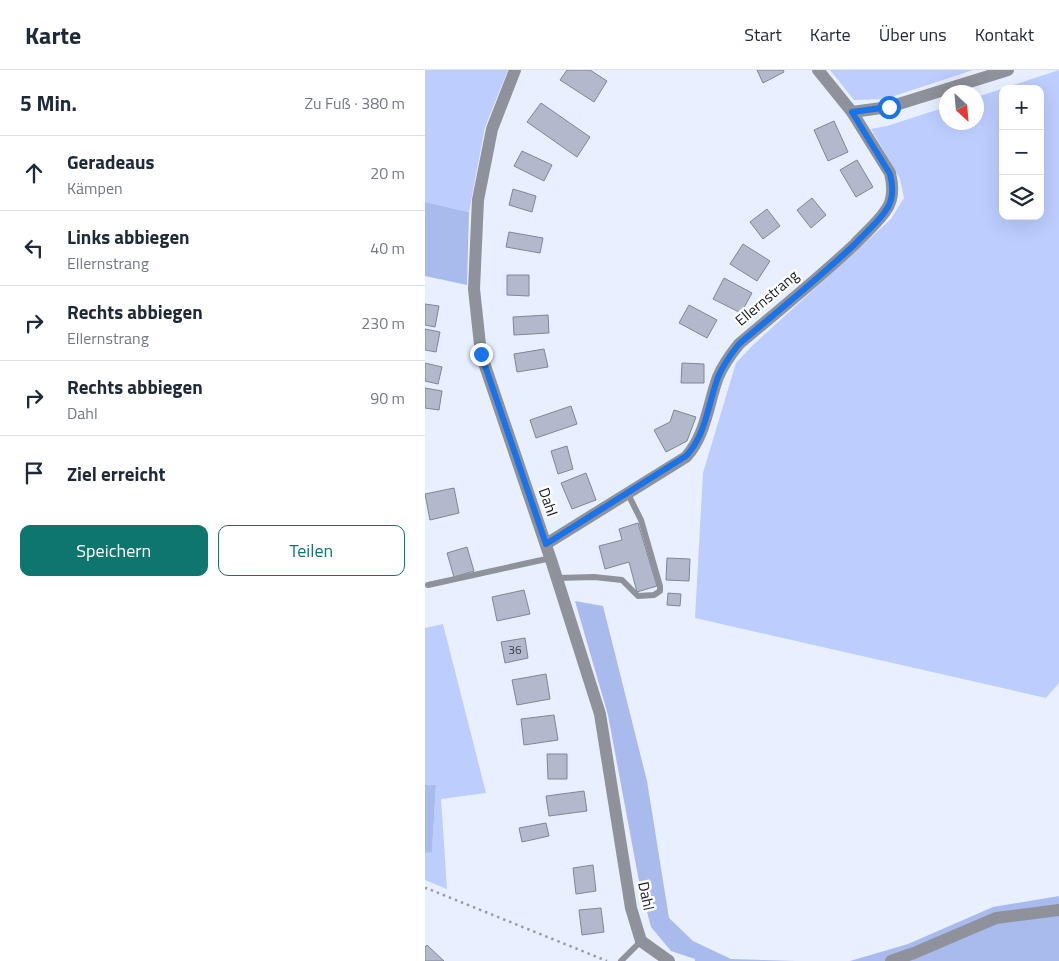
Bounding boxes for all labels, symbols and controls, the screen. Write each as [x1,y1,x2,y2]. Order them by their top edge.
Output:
text: Karte [25,17,81,53]
text: Start [744,21,782,48]
text: Karte [810,21,851,48]
text: Über uns [879,21,947,48]
text: Kontakt [975,21,1034,48]
north arrow [939,85,984,130]
map controls [999,85,1044,220]
button: + [999,85,1044,130]
text: 5 Min. [20,87,77,119]
text: Zu Fuß · 380 m [304,91,405,115]
route start [878,96,901,119]
button: − [999,130,1044,175]
text: Geradeaus [67,147,154,176]
icon: ahead [20,159,48,187]
text: 20 m [370,161,405,185]
button: layers [999,175,1044,220]
text: Kämpen [67,176,123,200]
text: Links abbiegen [67,222,190,251]
icon: left [20,234,48,262]
text: 40 m [370,236,405,260]
text: Ellernstrang [67,251,149,275]
street label: Ellernstrang [730,264,804,331]
text: Rechts abbiegen [67,297,203,326]
icon: right [20,309,48,337]
text: 230 m [361,311,405,335]
text: Ellernstrang [67,326,149,350]
route end [470,343,493,366]
text: Rechts abbiegen [67,372,203,401]
icon: right [20,384,48,412]
text: 90 m [370,386,405,410]
text: Dahl [67,401,98,425]
icon: arrive [20,459,48,487]
text: Ziel erreicht [67,459,165,488]
street label: Dahl [533,485,564,519]
button: Speichern [20,525,208,576]
button: Teilen [218,525,405,576]
house number: 36 [508,640,522,659]
street label: Dahl [632,879,661,912]

